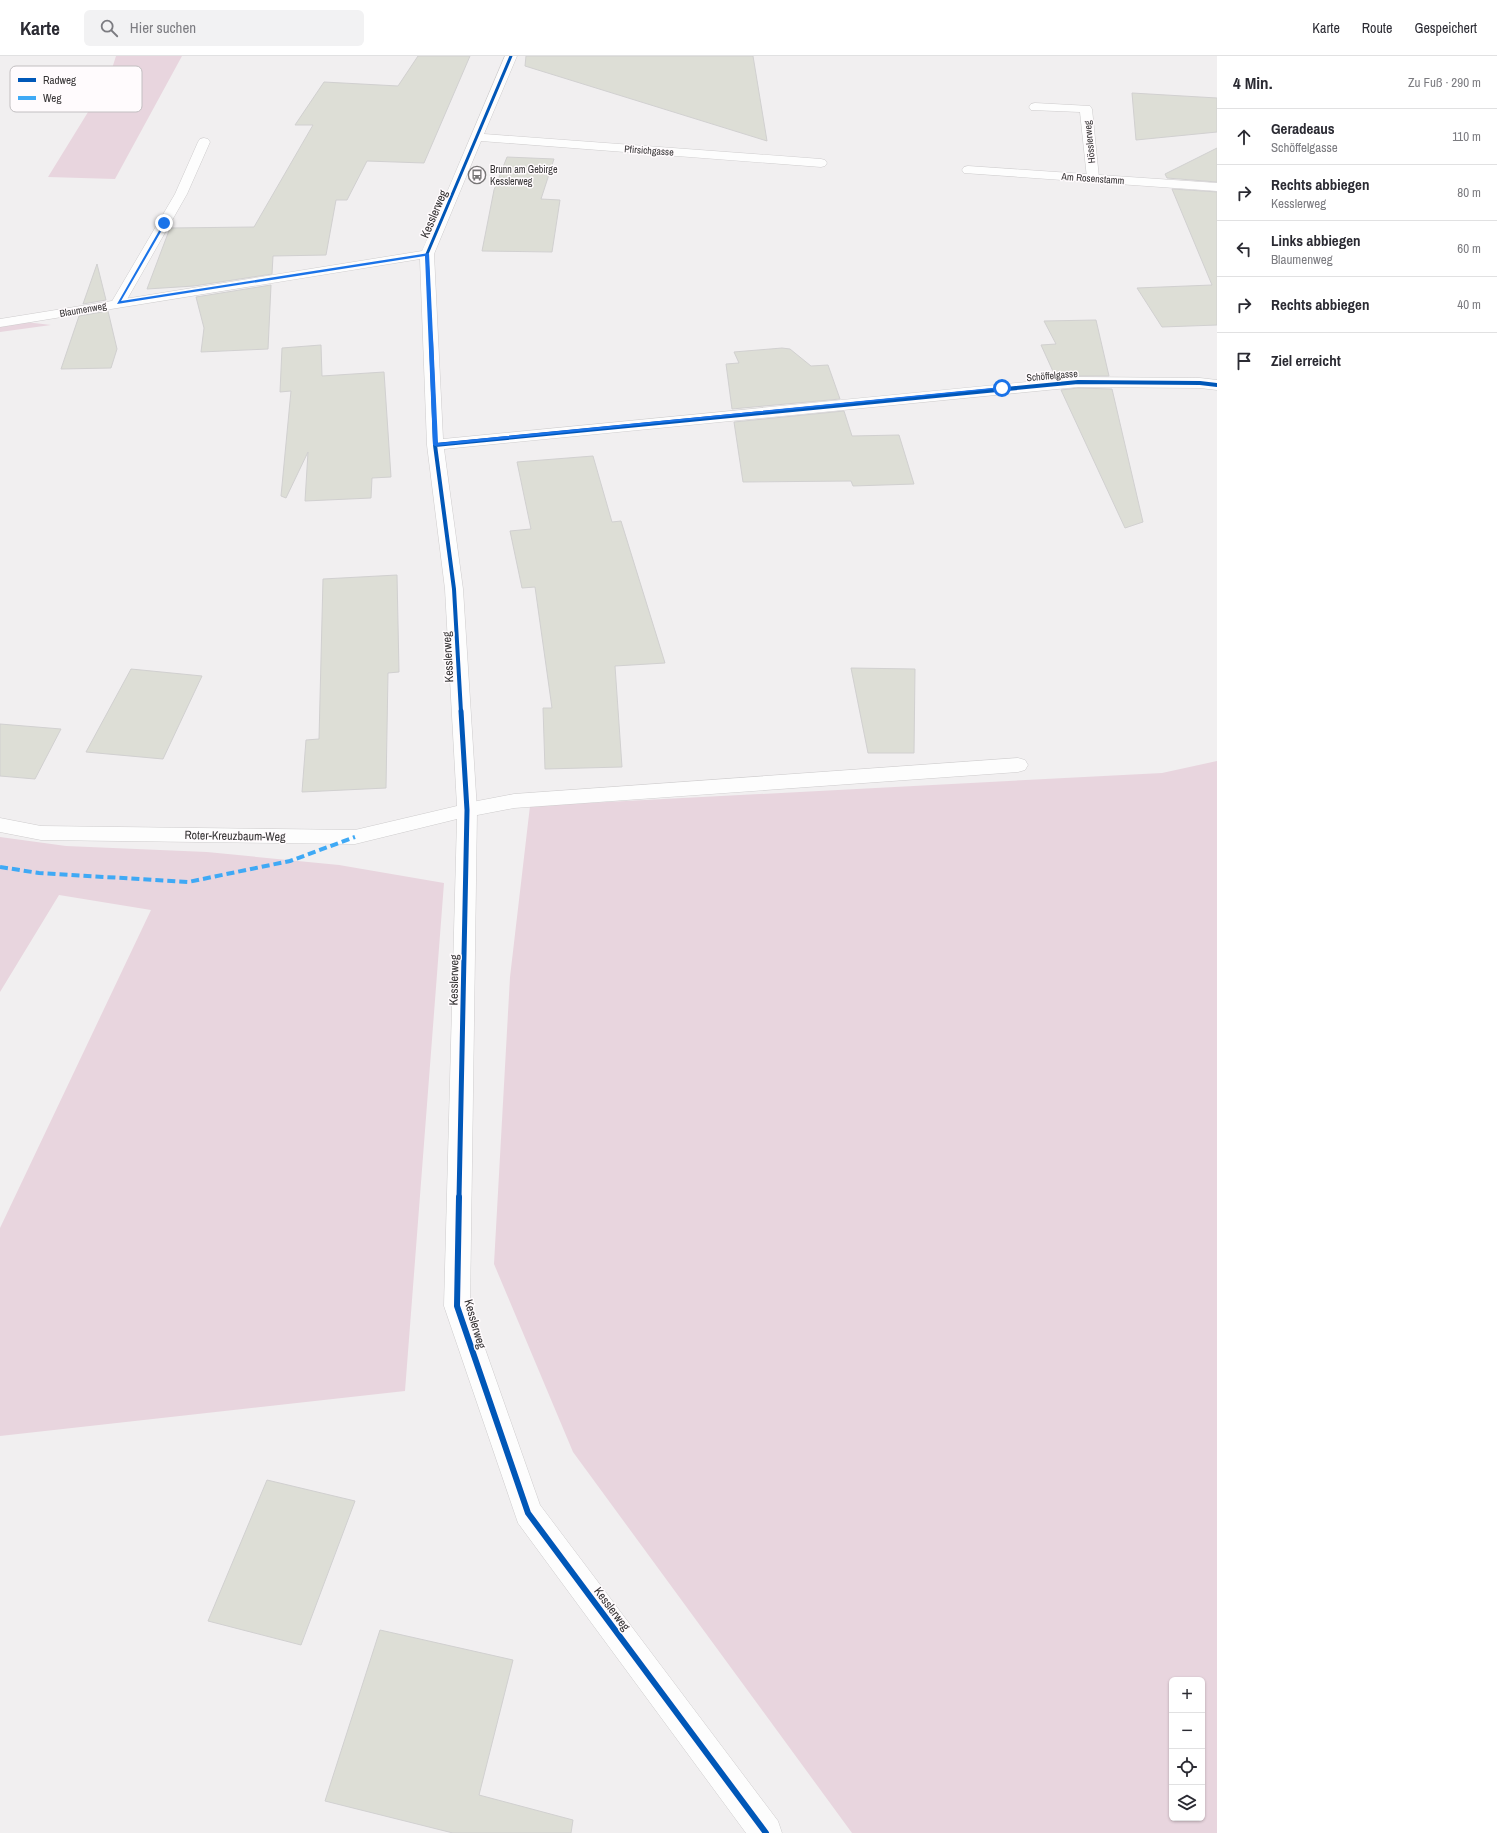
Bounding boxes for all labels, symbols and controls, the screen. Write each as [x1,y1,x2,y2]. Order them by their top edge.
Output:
search box [84,10,364,46]
text: Karte [20,15,60,41]
icon: search [98,17,120,39]
text: Hier suchen [130,17,196,38]
text: Karte [1312,19,1340,37]
text: Route [1362,19,1392,37]
text: Gespeichert [1414,19,1477,37]
legend [10,66,142,112]
text: 4 Min. [1233,71,1273,94]
text: Radweg [43,73,76,87]
text: Zu Fuß · 290 m [1408,74,1481,91]
text: Weg [43,91,61,105]
text: Geradeaus [1271,118,1335,139]
street label: Hösslerweg [1081,120,1098,164]
icon: ahead [1233,126,1255,148]
text: 110 m [1452,128,1481,145]
text: Schöffelgasse [1271,139,1338,156]
street label: Pfirsichgasse [624,142,675,159]
place label: Brunn am Gebirge Kesslerweg [490,163,558,188]
bus stop icon: Brunn am Gebirge Kesslerweg [467,165,487,185]
street label: Am Rosenstamm [1060,170,1125,187]
text: Rechts abbiegen [1271,174,1369,195]
icon: right [1233,182,1255,204]
text: 80 m [1457,184,1481,201]
street label: Kesslerweg [417,187,452,241]
text: Kesslerweg [1271,195,1326,212]
route end [155,214,173,232]
text: Links abbiegen [1271,230,1361,251]
icon: left [1233,238,1255,260]
text: 60 m [1457,240,1481,257]
text: Blaumenweg [1271,251,1333,268]
icon: right [1233,294,1255,316]
text: Rechts abbiegen [1271,294,1369,315]
text: 40 m [1457,296,1481,313]
street label: Blaumenweg [59,299,108,320]
icon: arrive [1233,350,1255,372]
text: Ziel erreicht [1271,350,1341,371]
street label: Schöffelgasse [1026,367,1079,384]
route start [993,379,1011,397]
street label: Kesslerweg [439,631,457,683]
street label: Roter-Kreuzbaum-Weg [184,827,286,845]
street label: Kesslerweg [446,954,462,1006]
street label: Kesslerweg [460,1297,490,1351]
street label: Kesslerweg [590,1584,634,1635]
map controls [1169,1677,1205,1821]
button: + [1169,1677,1205,1713]
button: − [1169,1713,1205,1749]
button: locate [1169,1749,1205,1785]
button: layers [1169,1785,1205,1821]

